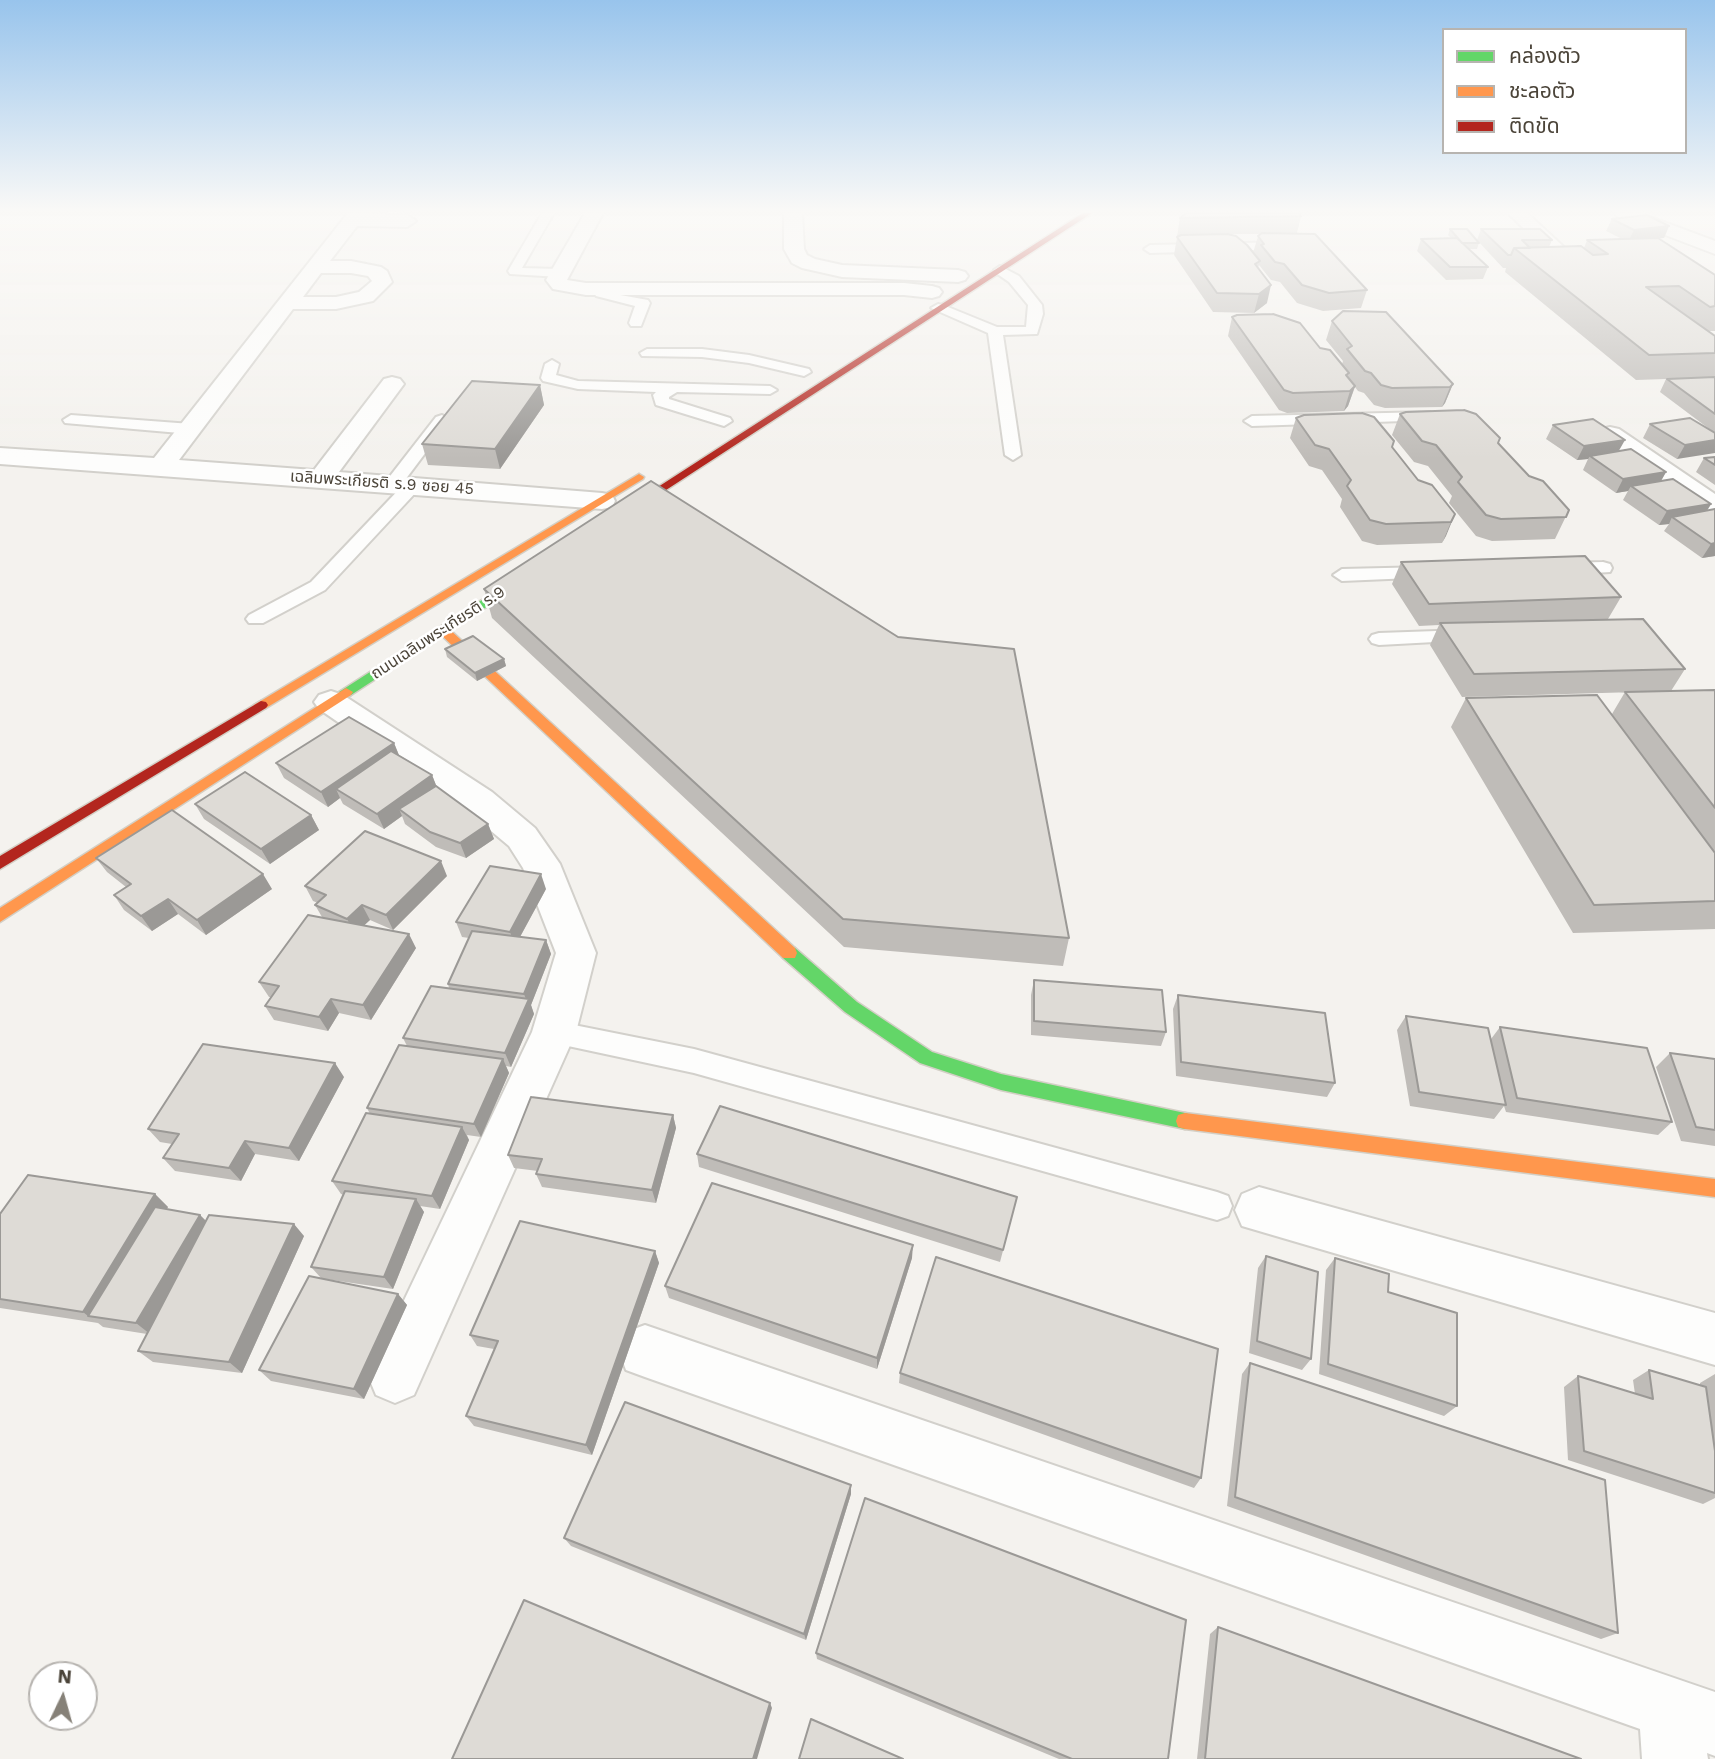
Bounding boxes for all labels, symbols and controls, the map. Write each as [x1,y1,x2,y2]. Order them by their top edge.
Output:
legend [1442,28,1687,154]
text: คล่องตัว [1509,43,1581,68]
text: ชะลอตัว [1509,78,1575,103]
text: ติดขัด [1509,113,1560,138]
street label: เฉลิมพระเกียรติ ร.9 ซอย 45 [289,467,475,499]
street label: ถนนเฉลิมพระเกียรติ ร.9 [367,582,509,684]
north arrow [28,1661,98,1731]
text: N [57,1665,73,1689]

